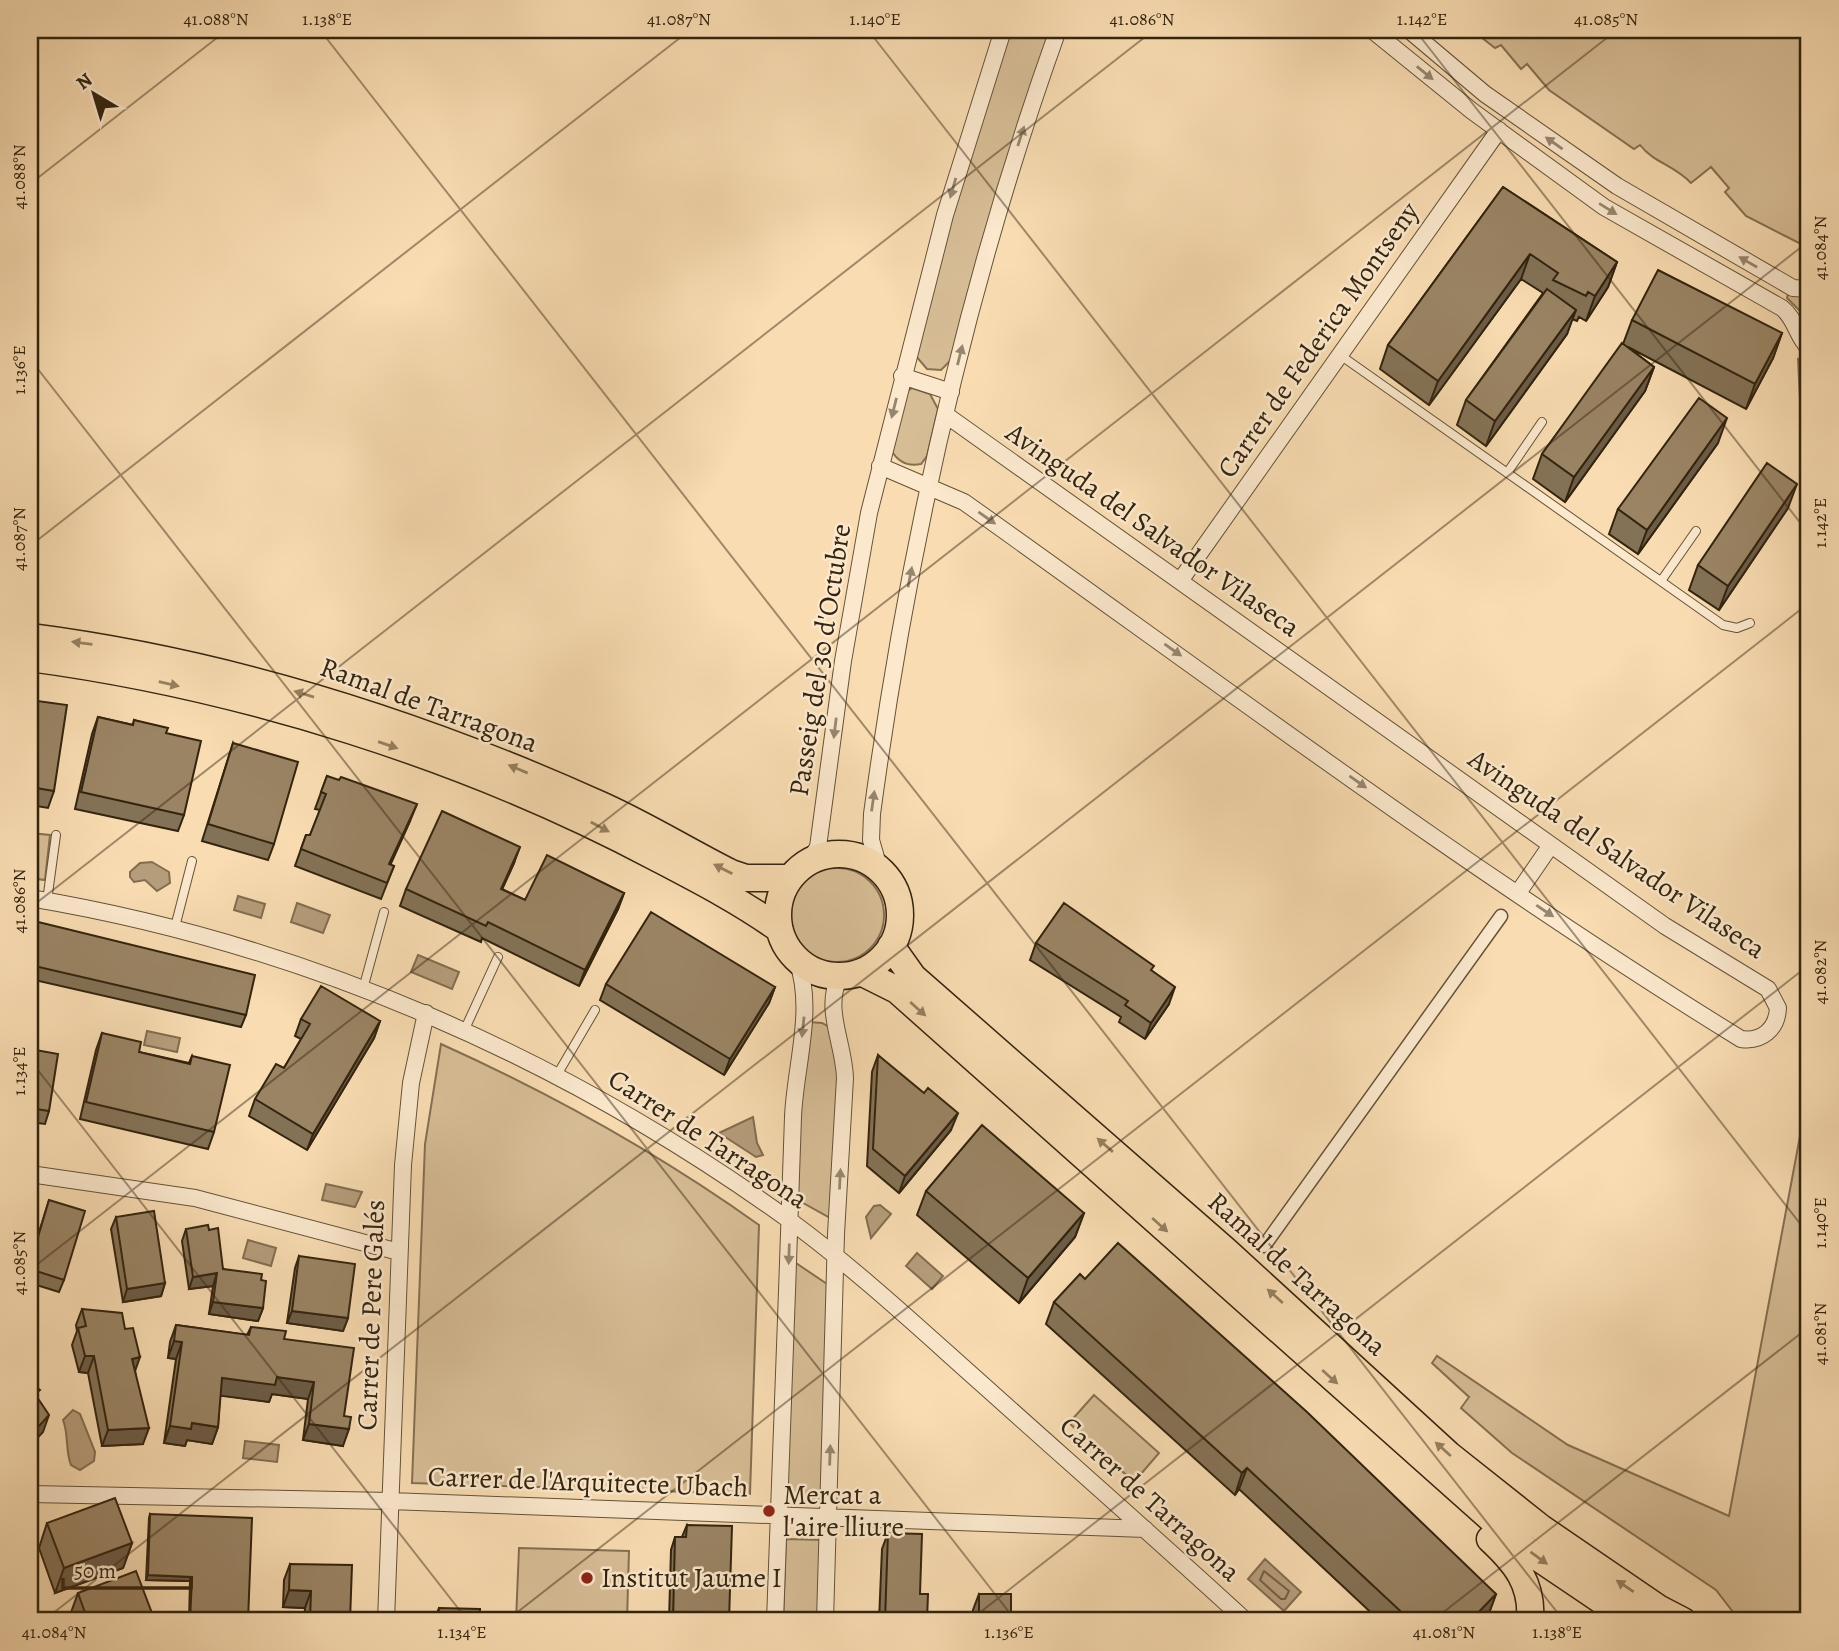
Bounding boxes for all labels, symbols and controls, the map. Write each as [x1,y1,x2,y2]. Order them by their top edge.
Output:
text: 41.088°N [183,7,249,31]
text: 1.138°E [302,7,352,31]
text: 41.087°N [647,7,711,31]
text: 1.140°E [849,7,901,31]
text: 41.086°N [1110,7,1174,31]
text: 1.142°E [1397,7,1447,31]
text: 41.085°N [1574,7,1638,31]
north arrow [60,60,130,130]
one-way arrow [1417,65,1434,80]
text: N [71,67,98,96]
one-way arrow [1017,125,1027,146]
one-way arrow [1545,136,1563,150]
text: 41.088°N [7,144,31,210]
one-way arrow [947,178,957,199]
street label: Carrer de Federica Montseny [1208,194,1428,485]
one-way arrow [1598,202,1617,215]
text: 41.084°N [1808,216,1832,280]
one-way arrow [1739,256,1758,268]
one-way arrow [955,344,966,366]
text: 1.136°E [7,345,31,395]
one-way arrow [888,397,899,419]
street label: Avinguda del Salvador Vilaseca [998,413,1308,646]
text: 1.142°E [1808,498,1832,548]
text: 41.087°N [7,507,31,571]
one-way arrow [978,511,996,525]
street label: Passeig del 30 d'Octubre [780,521,860,799]
one-way arrow [905,566,916,588]
one-way arrow [71,638,93,649]
one-way arrow [1164,643,1182,657]
street label: Ramal de Tarragona [315,648,543,762]
one-way arrow [158,679,180,690]
one-way arrow [293,689,314,699]
one-way arrow [829,717,840,739]
one-way arrow [377,740,398,751]
street label: Avinguda del Salvador Vilaseca [1460,740,1773,968]
one-way arrow [507,764,528,775]
one-way arrow [1349,775,1367,789]
one-way arrow [868,790,879,812]
one-way arrow [590,821,610,833]
one-way arrow [713,863,733,874]
text: 41.086°N [7,869,31,933]
one-way arrow [1536,904,1555,917]
text: 41.082°N [1808,939,1832,1005]
one-way arrow [909,1000,926,1016]
one-way arrow [797,1016,808,1038]
text: 1.134°E [7,1046,31,1096]
street label: Carrer de Tarragona [601,1060,815,1218]
one-way arrow [1096,1137,1114,1153]
one-way arrow [834,1168,845,1190]
street label: Ramal de Tarragona [1199,1183,1395,1365]
text: 1.140°E [1808,1197,1832,1249]
street label: Carrer de Pere Galés [348,1199,394,1431]
one-way arrow [1151,1217,1168,1233]
text: 41.085°N [7,1231,31,1295]
one-way arrow [783,1243,794,1265]
one-way arrow [1266,1288,1284,1304]
text: 41.081°N [1808,1303,1832,1365]
one-way arrow [1321,1369,1339,1385]
street label: Carrer de Tarragona [1051,1408,1249,1590]
one-way arrow [1435,1442,1452,1457]
one-way arrow [825,1444,836,1466]
street label: Carrer de l'Arquitecte Ubach [427,1457,749,1507]
place label: Mercat a l'aire lliure [783,1476,904,1546]
marker: Mercat a l'aire lliure [761,1503,777,1519]
scale bar [63,1546,191,1590]
one-way arrow [1529,1551,1547,1566]
text: 50 m [74,1557,116,1585]
place label: Institut Jaume I [601,1559,782,1597]
marker: Institut Jaume I [579,1570,595,1586]
one-way arrow [1615,1579,1635,1592]
text: 41.084°N [22,1620,86,1644]
text: 1.134°E [437,1620,487,1644]
text: 1.136°E [984,1620,1034,1644]
text: 41.081°N [1413,1620,1475,1644]
text: 1.138°E [1532,1620,1582,1644]

